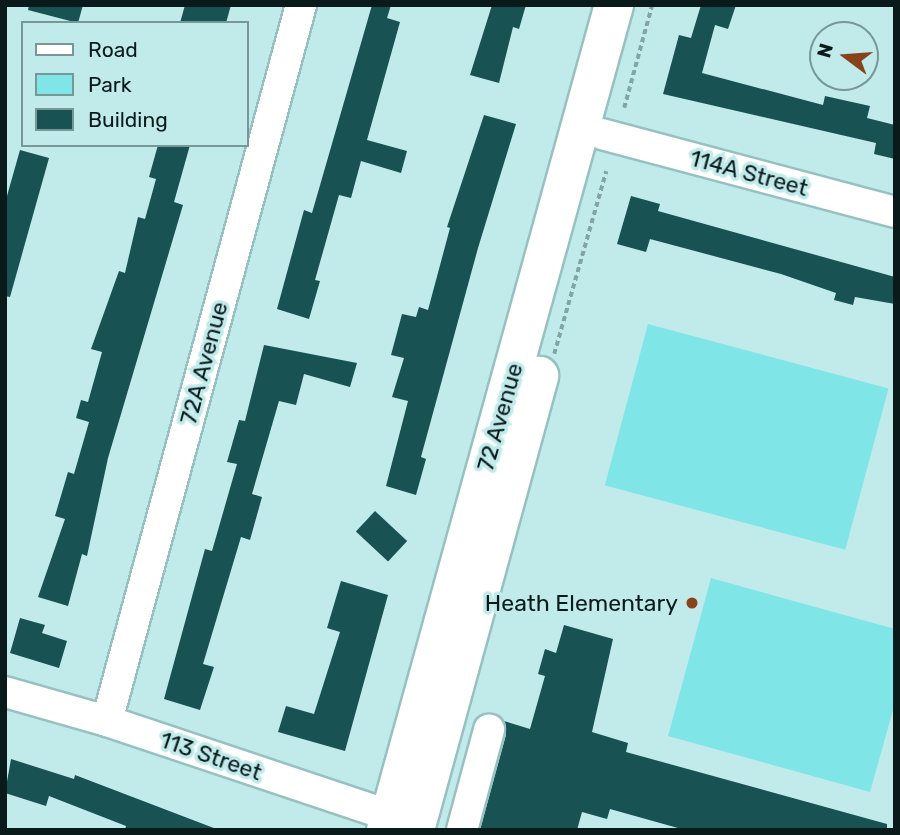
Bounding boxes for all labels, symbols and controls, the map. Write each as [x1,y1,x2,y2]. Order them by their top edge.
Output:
legend [21,21,248,147]
north arrow [809,21,879,91]
text: Road [88,37,138,62]
text: N [812,41,838,60]
text: Park [88,72,132,97]
text: Building [88,107,168,132]
street label: 114A Street [687,144,811,202]
street label: 72A Avenue [174,298,234,428]
street label: 72 Avenue [471,360,529,474]
place label: Heath Elementary [485,589,678,617]
marker: Heath Elementary [684,595,700,611]
street label: 113 Street [157,726,265,786]

